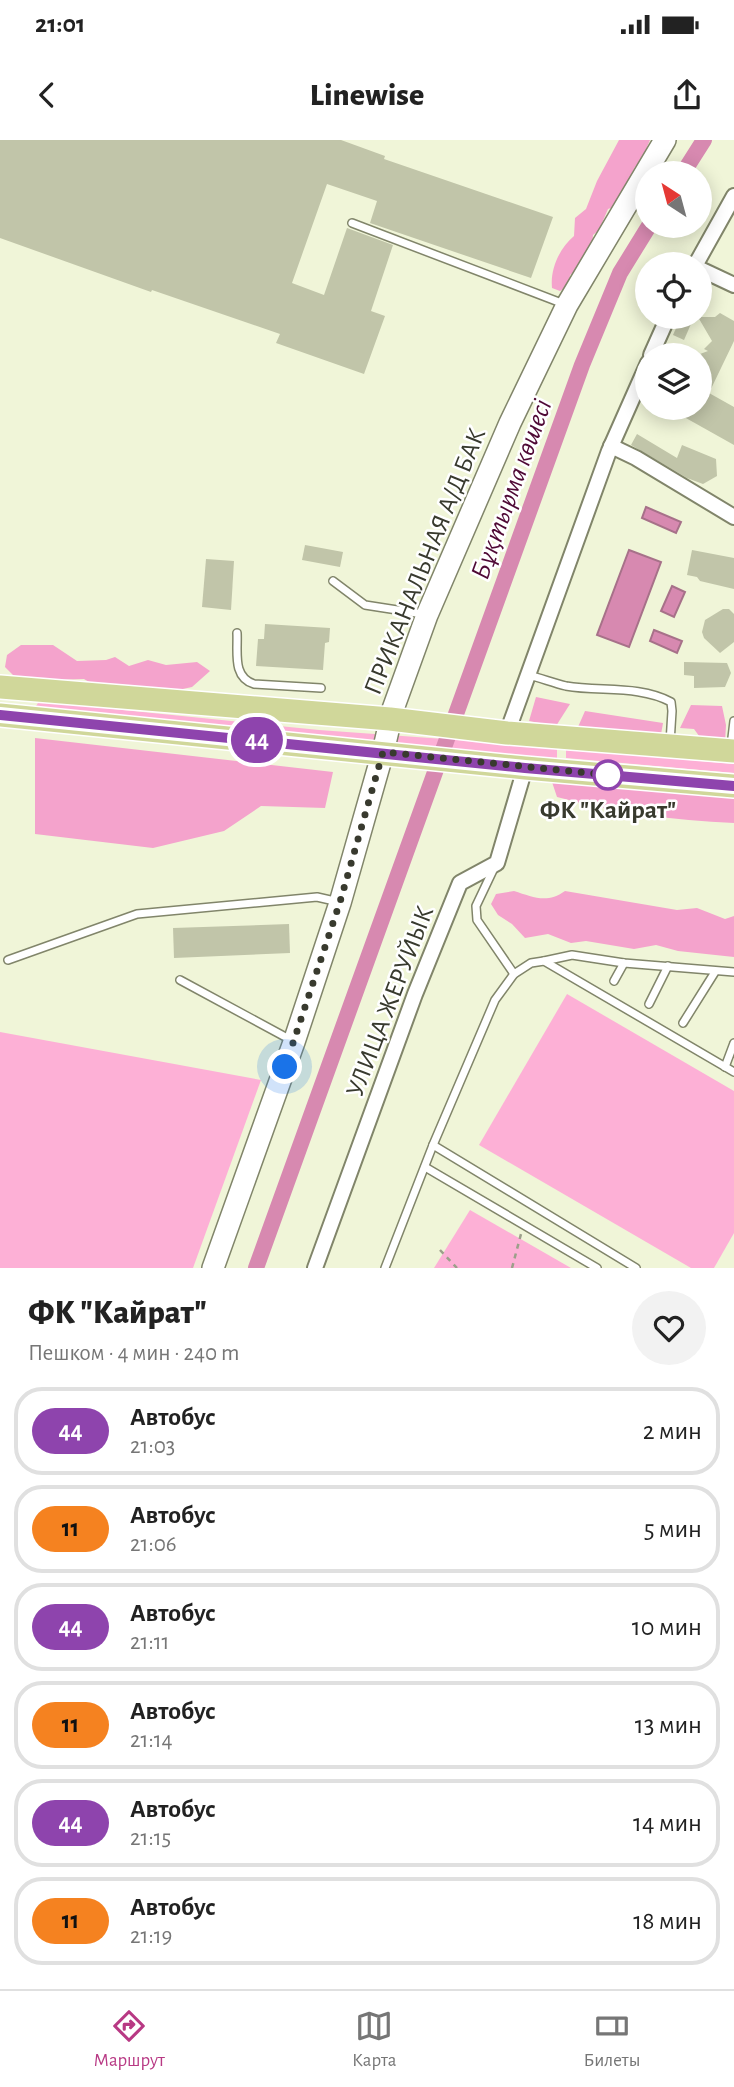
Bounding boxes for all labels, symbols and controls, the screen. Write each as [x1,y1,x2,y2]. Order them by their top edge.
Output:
text: 21:01 [35,11,85,37]
icon: back [28,76,66,114]
icon: share [668,76,706,114]
text: Linewise [310,79,424,111]
north arrow [635,161,712,238]
map controls [635,161,712,420]
button: locate [635,252,712,329]
button: layers [635,343,712,420]
water label: Бұқтырма көшесі [466,396,557,584]
street label: ПРИКАНАЛЬНАЯ А/Д БАК [359,424,490,698]
line badge: 44 [226,717,288,763]
text: 44 [245,728,269,752]
marker: ФК "Кайрат" [593,760,623,790]
place label: ФК "Кайрат" [540,797,676,823]
street label: УЛИЦА ЖЕРУЙЫК [342,902,438,1100]
your location [267,1049,302,1084]
button: heart [632,1291,706,1365]
text: ФК "Кайрат" [28,1297,207,1330]
text: Пешком · 4 мин · 240 m [28,1342,239,1365]
text: Автобус [130,1404,216,1430]
text: 2 мин [643,1418,702,1444]
text: 44 [58,1419,83,1443]
text: 21:03 [130,1435,175,1458]
text: Автобус [130,1502,216,1528]
text: 5 мин [644,1516,702,1542]
text: 11 [62,1517,79,1541]
text: 21:06 [130,1533,177,1556]
text: Автобус [130,1600,216,1626]
text: 10 мин [632,1614,702,1640]
text: 44 [58,1615,83,1639]
text: 21:11 [130,1631,169,1654]
text: Автобус [130,1698,216,1724]
text: 13 мин [635,1712,702,1738]
text: 11 [62,1713,79,1737]
text: 21:14 [130,1729,173,1752]
text: Автобус [130,1796,216,1822]
text: 14 мин [633,1810,702,1836]
text: 44 [58,1811,83,1835]
text: 21:15 [130,1827,171,1850]
text: Автобус [130,1894,216,1920]
text: 18 мин [633,1908,702,1934]
text: 11 [62,1909,79,1933]
text: 21:19 [130,1925,172,1948]
tab: Маршрут [94,2007,165,2072]
tab: Карта [352,2007,396,2072]
tab: Билеты [584,2007,640,2072]

